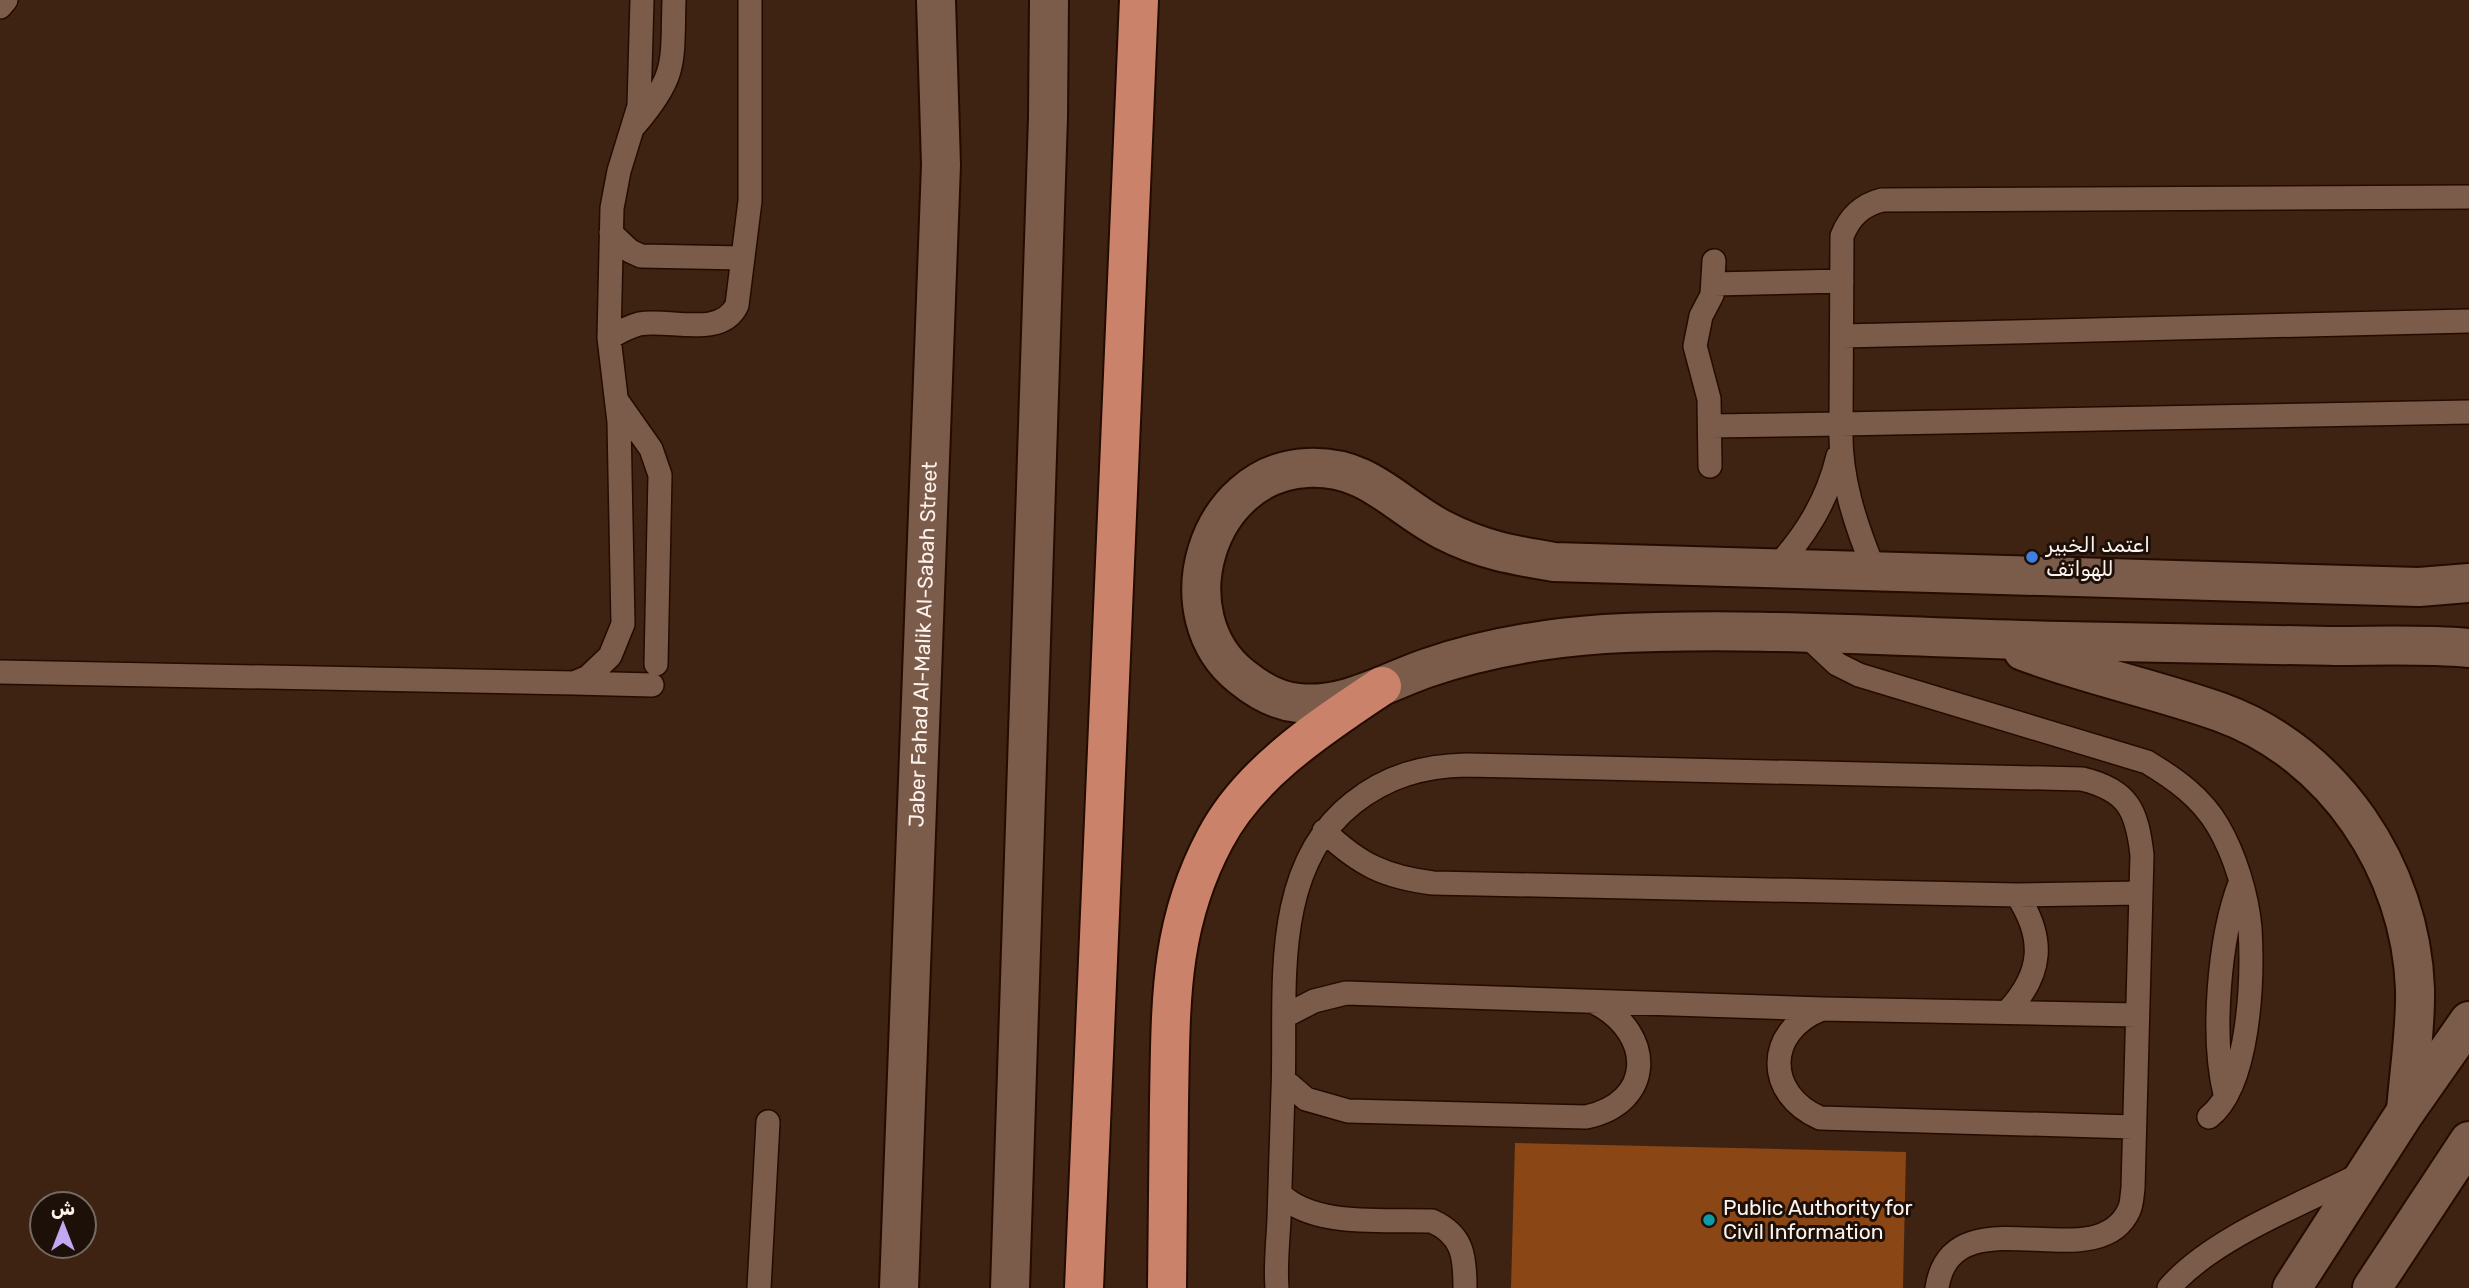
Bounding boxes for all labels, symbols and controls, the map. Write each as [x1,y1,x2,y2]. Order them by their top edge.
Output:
street label: Jaber Fahad Al-Malik Al-Sabah Street [903,461,942,828]
place label: اعتمد الخبير للهواتف [2044,532,2150,581]
marker: اعتمد الخبير للهواتف [2024,549,2040,565]
north arrow [28,1190,98,1260]
place label: Public Authority for Civil Information [1723,1195,1913,1244]
text: ش [51,1197,75,1220]
marker: Public Authority for Civil Information [1701,1212,1717,1228]

